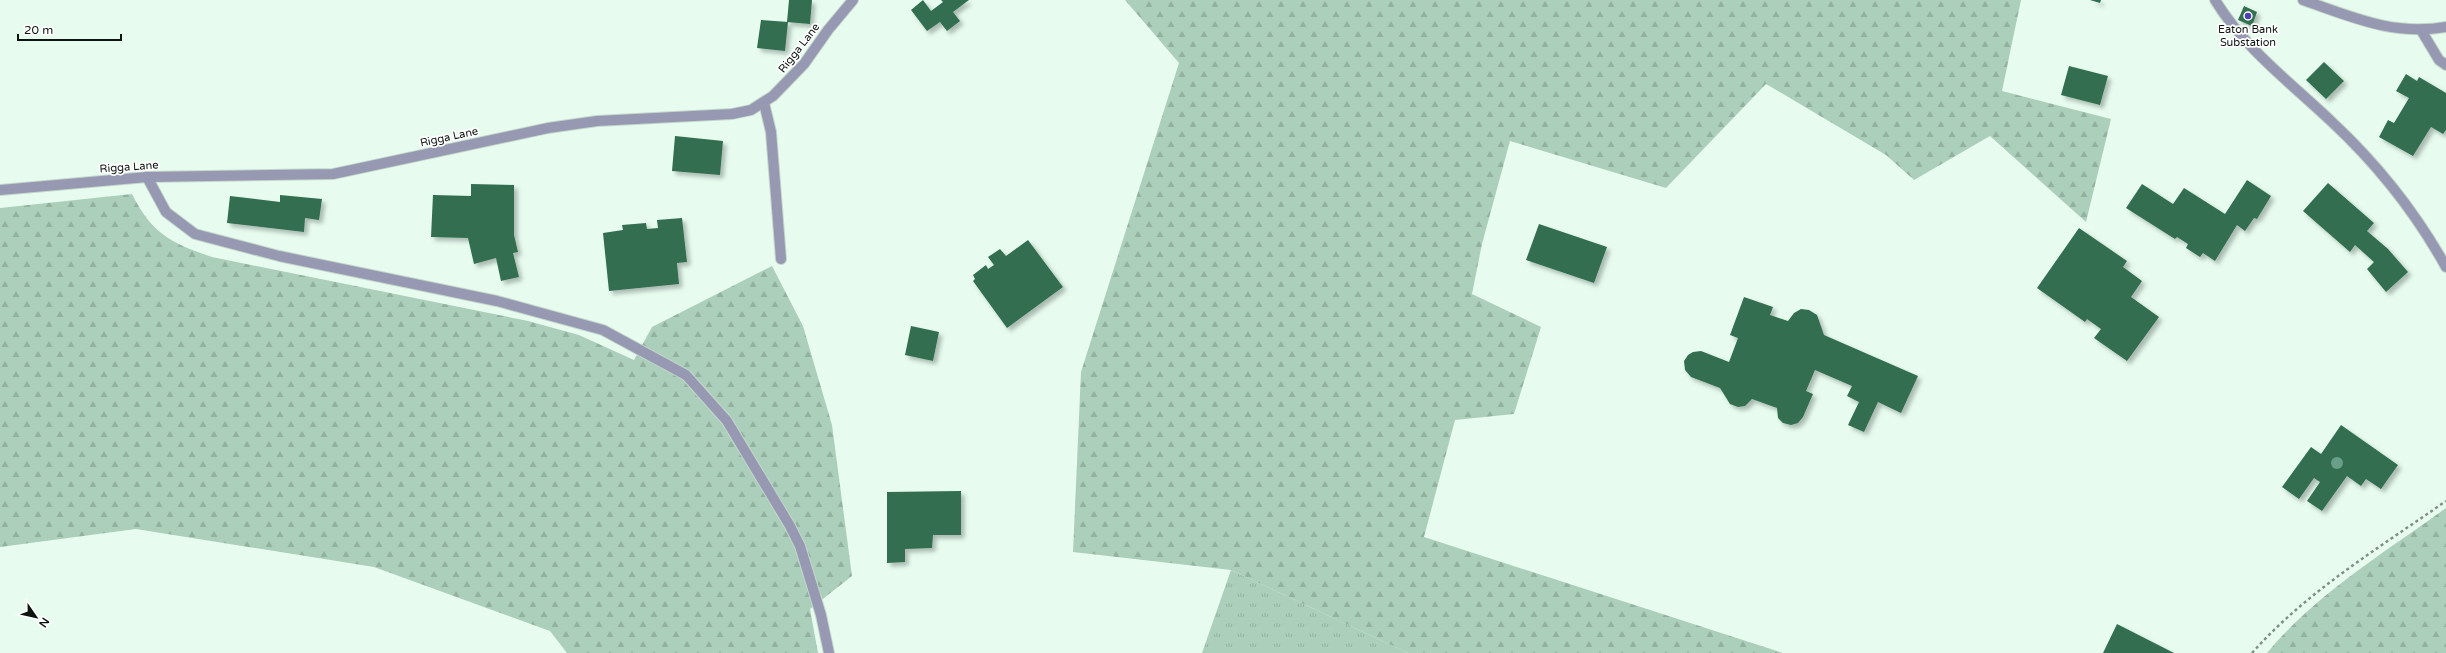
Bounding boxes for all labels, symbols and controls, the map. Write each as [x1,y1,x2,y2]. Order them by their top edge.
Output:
marker: Eaton Bank Substation [2243,11,2253,21]
scale bar [18,16,121,42]
street label: Rigga Lane [776,21,822,75]
text: 20 m [24,23,53,37]
place label: Eaton Bank Substation [2218,23,2278,49]
street label: Rigga Lane [419,125,479,149]
street label: Rigga Lane [99,158,159,176]
north arrow [16,597,56,637]
text: N [36,615,52,630]

